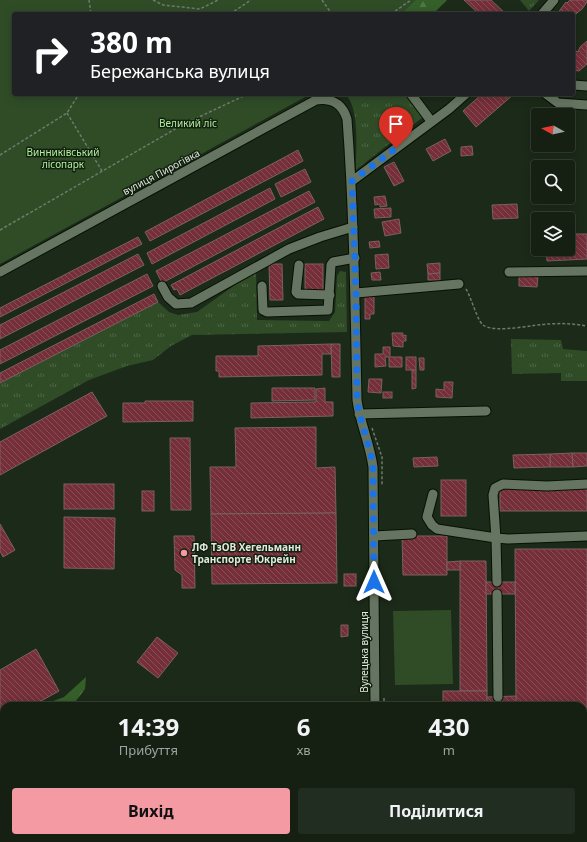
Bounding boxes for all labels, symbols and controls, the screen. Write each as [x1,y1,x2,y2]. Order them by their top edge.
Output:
text: 380 m [90,23,173,61]
icon: right [24,28,76,80]
text: Бережанська вулиця [90,59,270,83]
pin [379,107,413,148]
north arrow [531,108,575,152]
map controls [531,108,575,256]
icon: arrive [385,113,407,135]
park label: Великий ліс [159,116,217,130]
park label: Винниківський лісопарк [27,145,99,171]
street label: вулиця Пирогівка [120,146,202,198]
button: search [531,160,575,204]
button: layers [531,212,575,256]
place label: ЛФ ТзОВ Хегельманн Транспорте Юкрейн [192,540,301,566]
marker: ЛФ ТзОВ Хегельманн Транспорте Юкрейн [179,548,189,558]
position arrow [353,561,395,603]
street label: Вулецька вулиця [357,611,371,693]
text: 14:39 [118,710,179,743]
text: 6 [297,710,311,743]
text: 430 [428,710,469,743]
text: Прибуття [119,741,178,759]
text: хв [297,741,311,759]
text: m [443,741,455,759]
button: Вихід [12,788,290,834]
button: Поділитися [298,788,575,834]

